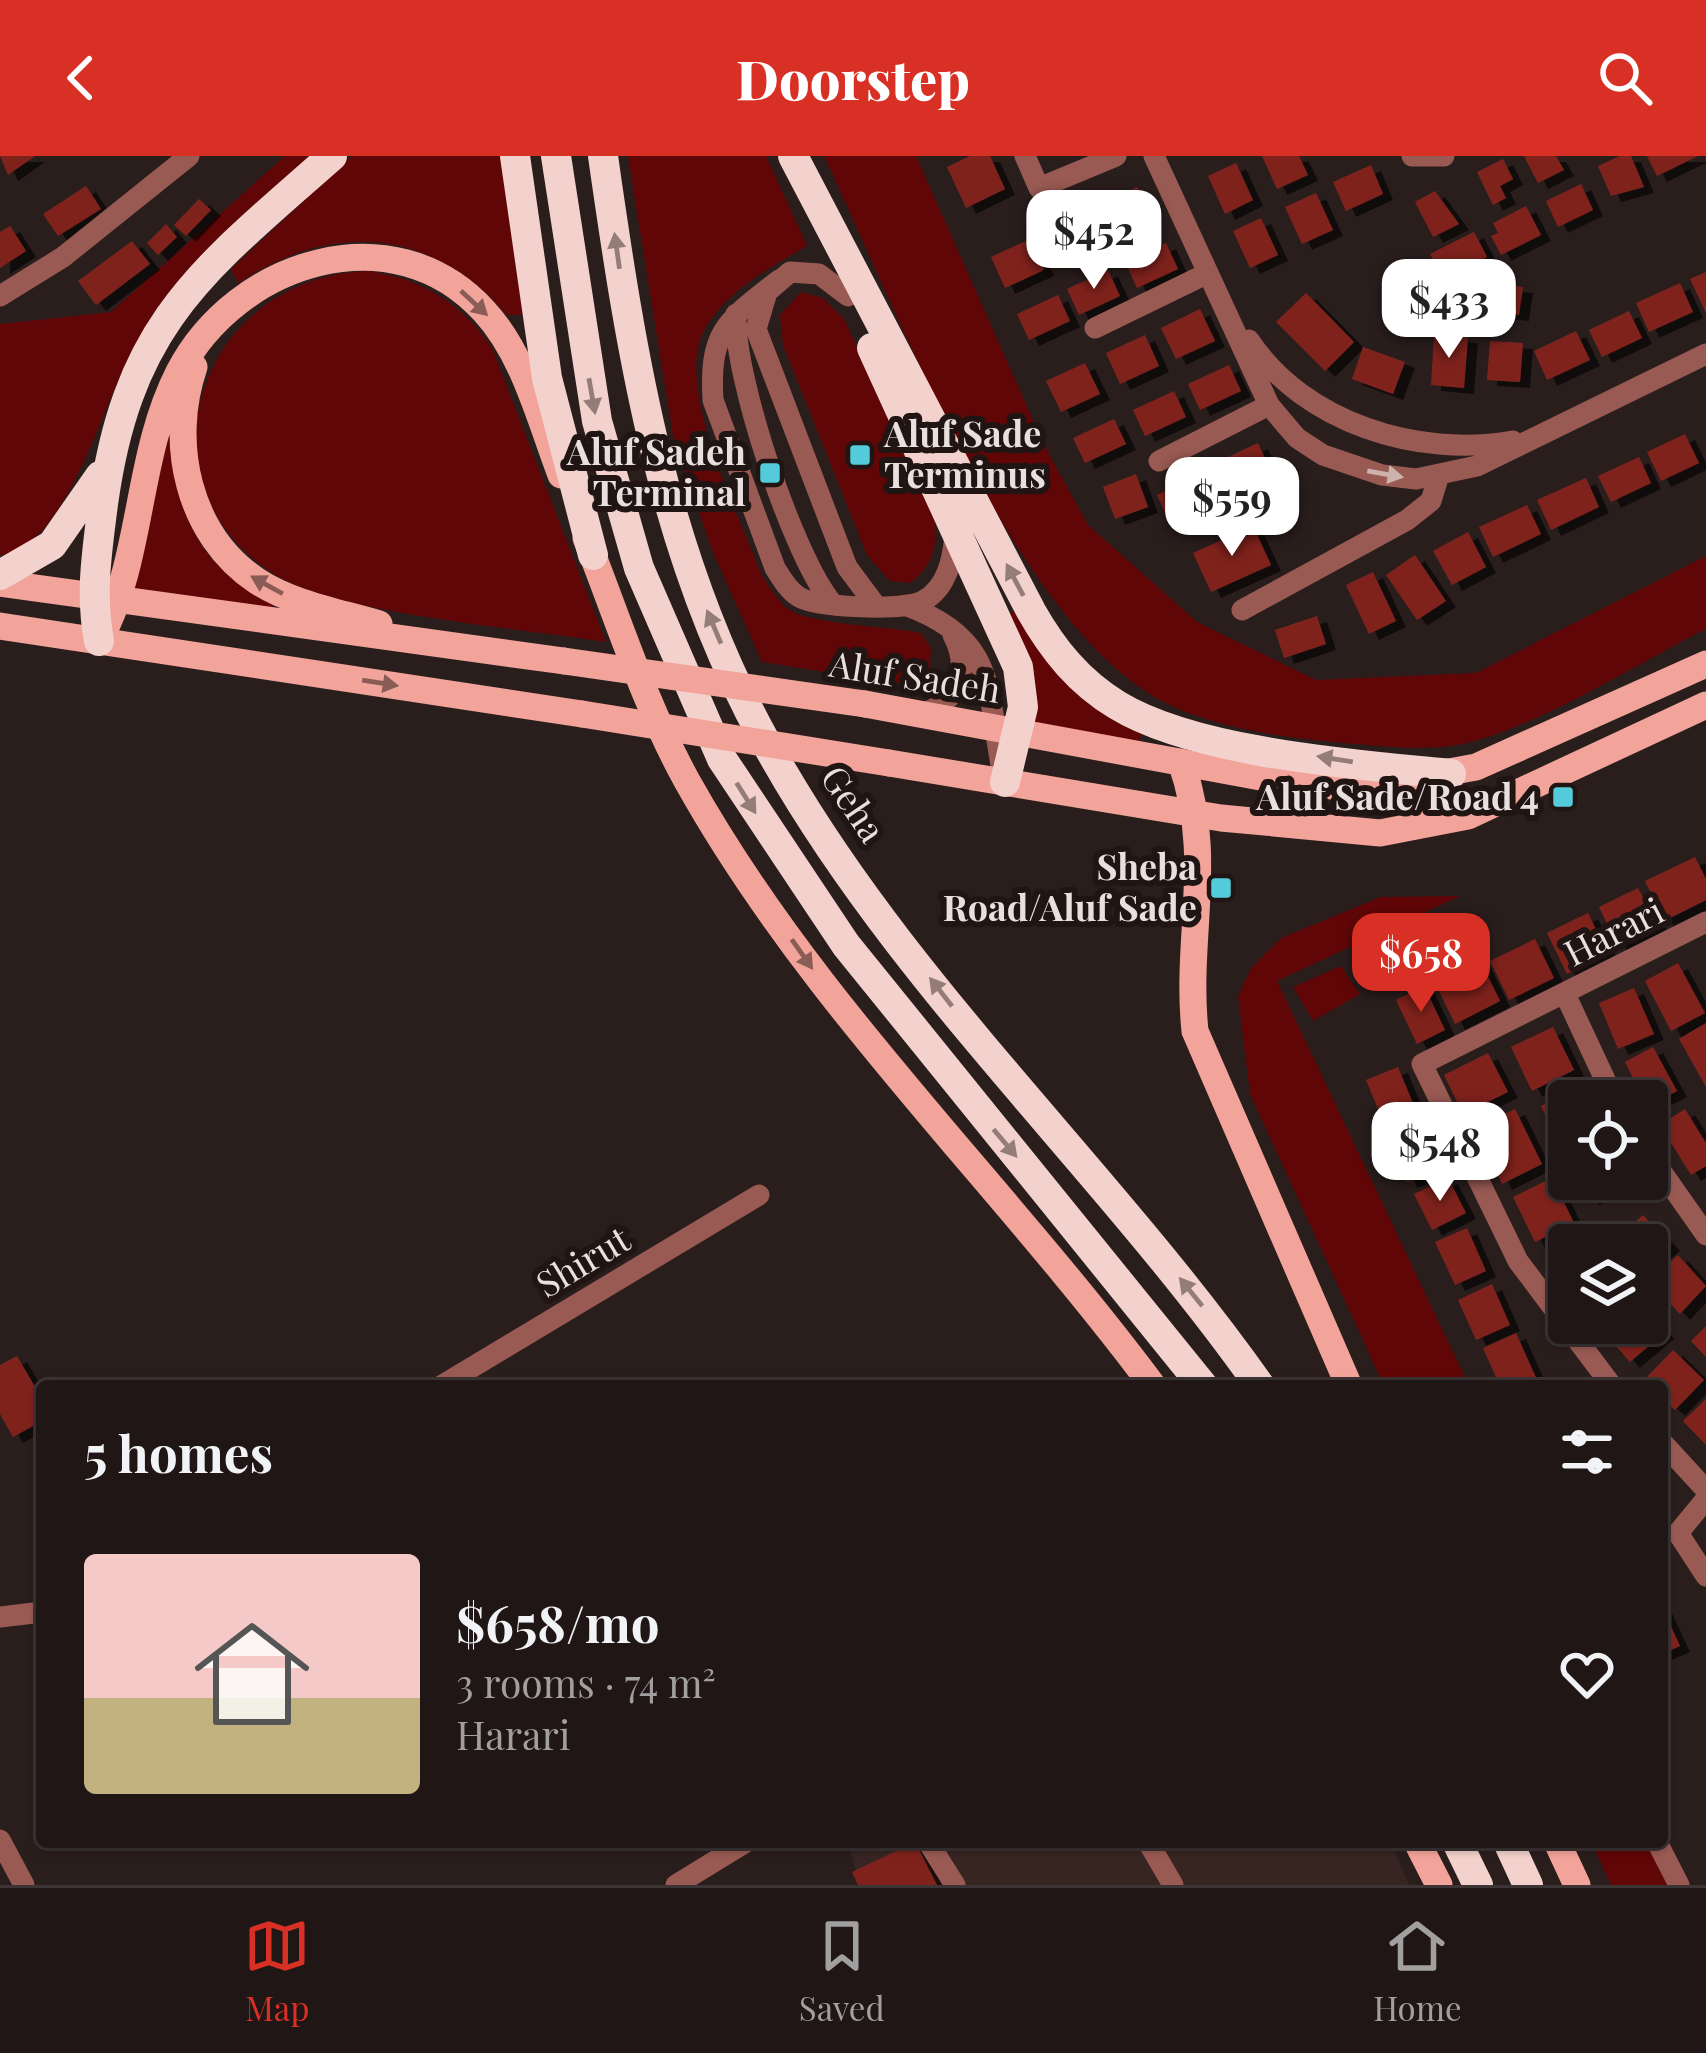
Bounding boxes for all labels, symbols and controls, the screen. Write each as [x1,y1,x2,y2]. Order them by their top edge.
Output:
text: Doorstep [736,42,970,114]
icon: back [48,45,114,111]
icon: search [1592,45,1658,111]
pin: $452 [1023,190,1165,292]
text: $452 [1053,203,1135,255]
one-way arrow [607,232,626,269]
pin: $433 [1378,259,1520,361]
text: $433 [1409,272,1489,324]
one-way arrow [459,289,488,316]
one-way arrow [584,378,602,416]
place label: Aluf Sade Terminus [883,408,1046,497]
place label: Aluf Sadeh Terminal [566,426,746,515]
marker: Aluf Sade Terminus [847,442,873,468]
pin: $559 [1161,457,1303,559]
marker: Aluf Sadeh Terminal [757,460,783,486]
one-way arrow [1366,465,1404,484]
text: $559 [1192,470,1272,522]
one-way arrow [1005,563,1025,597]
one-way arrow [250,575,284,596]
one-way arrow [704,609,723,645]
street label: Aluf Sadeh [825,638,1004,712]
one-way arrow [362,675,400,693]
one-way arrow [1315,749,1353,768]
street label: Geha [812,755,898,851]
place label: Aluf Sade/Road 4 [1255,771,1539,819]
one-way arrow [735,781,756,815]
marker: Aluf Sade/Road 4 [1550,784,1576,810]
place label: Sheba Road/Aluf Sade [943,841,1197,930]
marker: Sheba Road/Aluf Sade [1208,875,1234,901]
street label: Harari [1555,885,1671,976]
pin: $658 [1350,913,1492,1015]
text: $658 [1379,926,1463,978]
one-way arrow [790,938,814,970]
one-way arrow [929,977,954,1008]
map controls [1548,1080,1668,1344]
button: locate [1548,1080,1668,1200]
pin: $548 [1369,1102,1511,1204]
text: $548 [1399,1115,1481,1167]
one-way arrow [992,1128,1018,1158]
street label: Shirut [526,1213,639,1307]
button: layers [1548,1224,1668,1344]
one-way arrow [1178,1277,1204,1307]
text: 5 homes [84,1418,273,1486]
icon: filters [1554,1419,1620,1485]
text: $658/mo [456,1588,660,1656]
icon: home [180,1602,324,1746]
icon: heart [1554,1641,1620,1707]
text: 3 rooms · 74 m² [456,1656,716,1708]
text: Harari [456,1708,570,1760]
tab: Map [244,1913,310,2029]
tab: Saved [799,1913,885,2029]
tab: Home [1373,1913,1462,2029]

